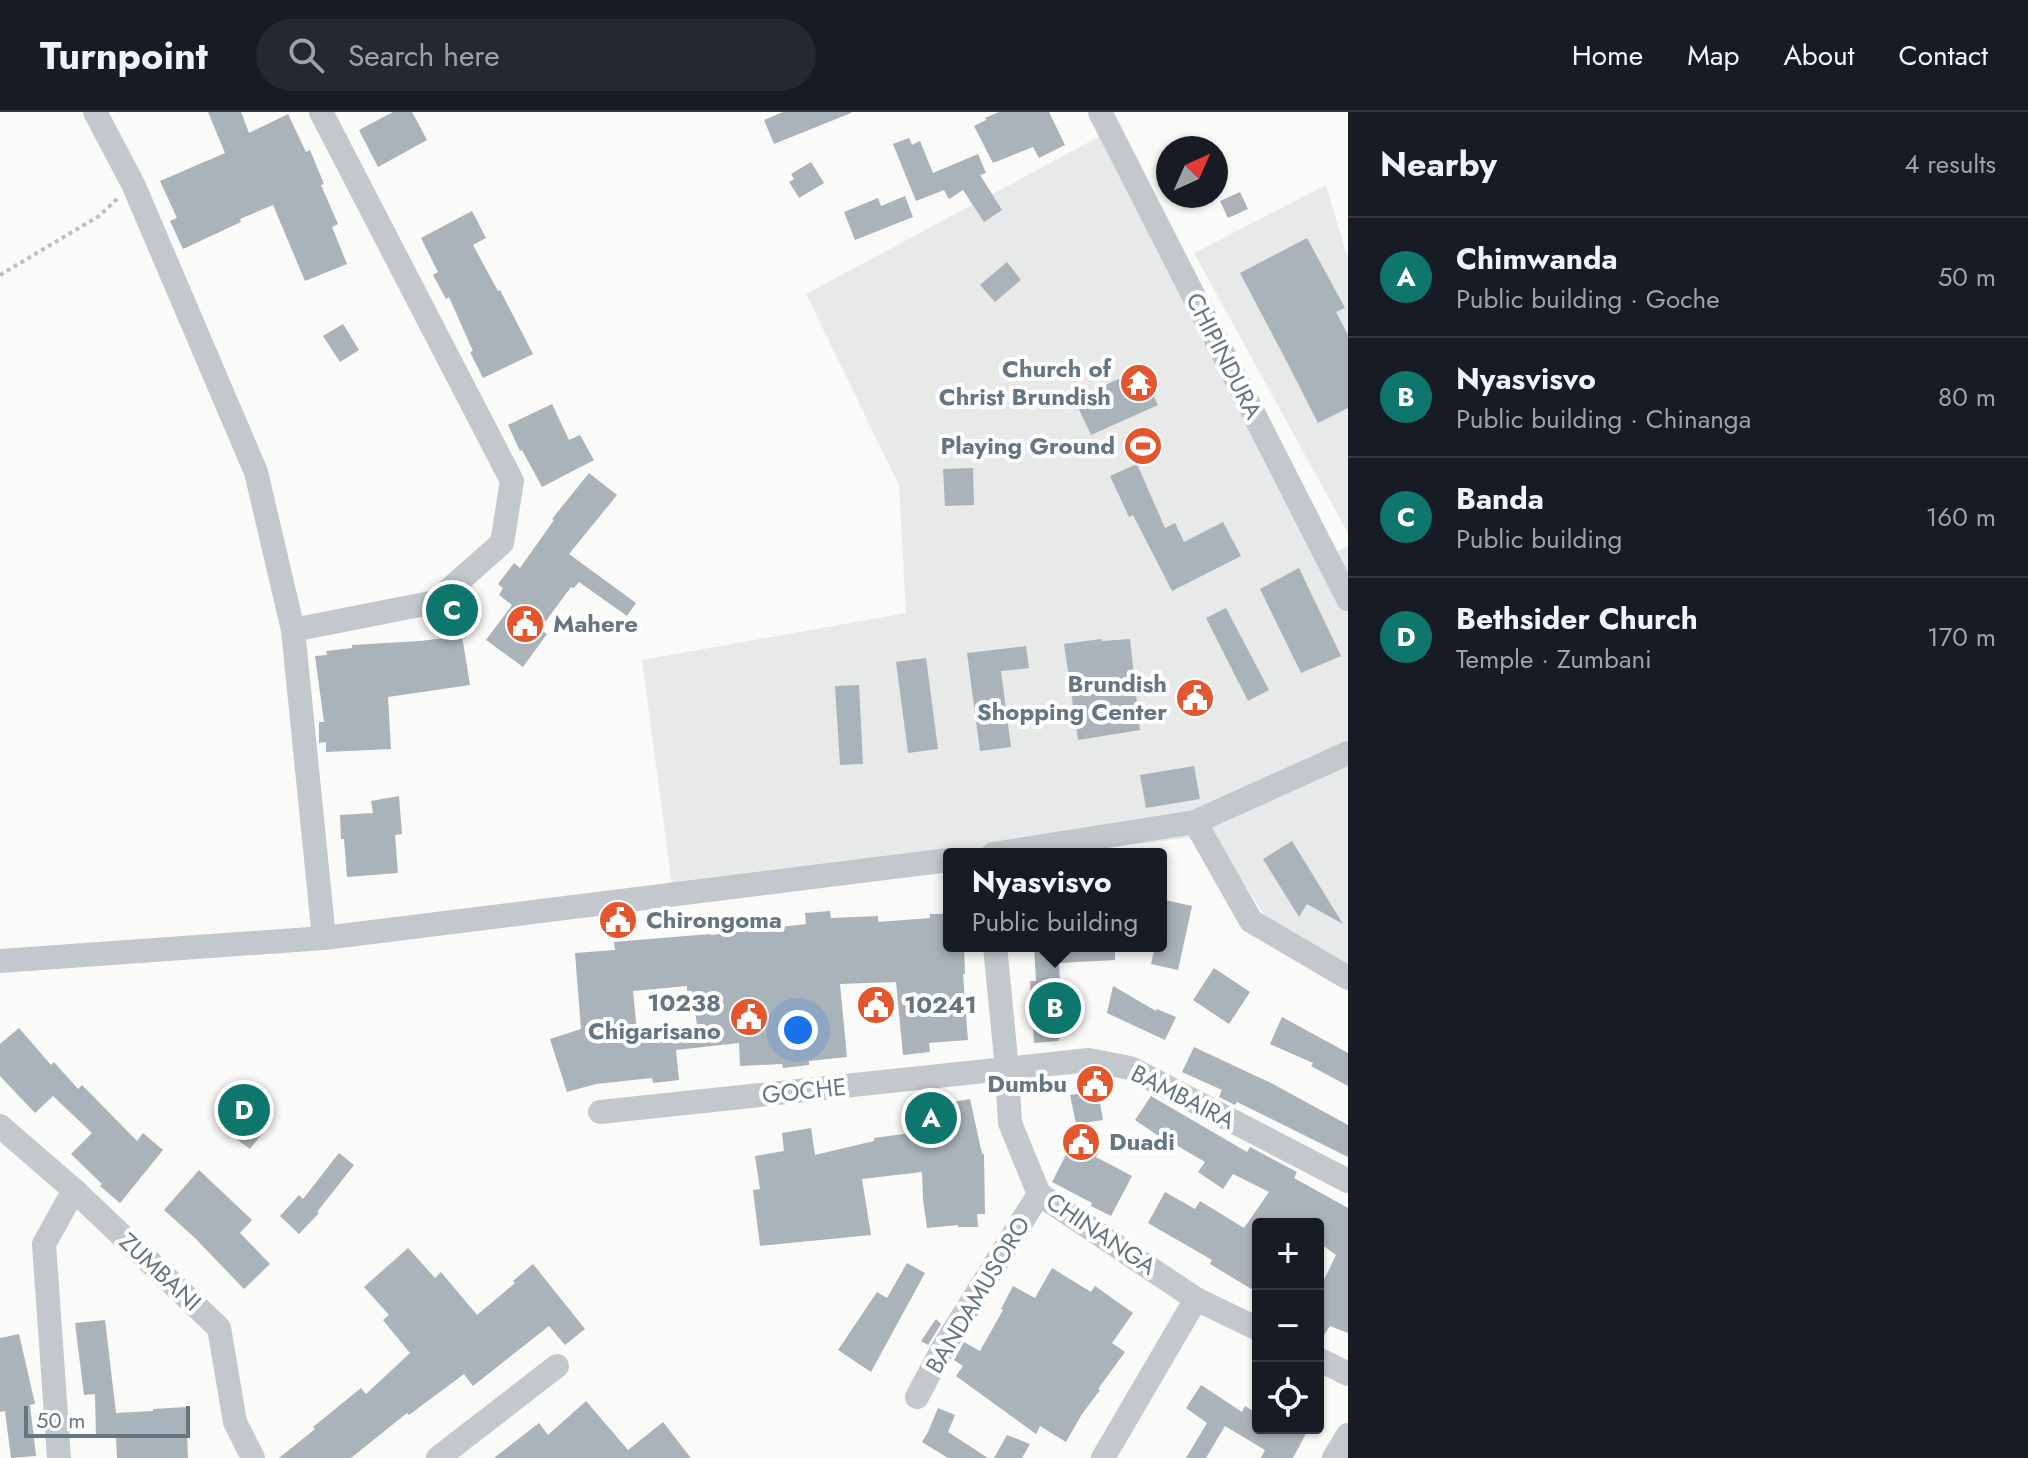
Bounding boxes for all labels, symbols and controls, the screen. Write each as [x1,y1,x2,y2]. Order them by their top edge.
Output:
search box [256,19,816,91]
text: Turnpoint [40,28,208,83]
icon: search [284,33,328,77]
text: Search here [348,34,500,77]
text: Home [1572,35,1643,76]
text: Map [1687,35,1739,76]
text: About [1783,35,1855,76]
text: Contact [1899,35,1988,76]
north arrow [1156,136,1228,208]
text: Nearby [1380,140,1497,189]
text: 4 results [1904,145,1996,183]
text: Chimwanda [1456,237,1618,280]
text: A [1396,258,1416,296]
text: 50 m [1938,258,1996,296]
text: Public building · Goche [1456,280,1720,318]
street label: CHIPINDURA [1178,286,1271,425]
place label: Church of Christ Brundish [939,351,1113,414]
text: Nyasvisvo [1456,357,1596,400]
temple icon: Church of Christ Brundish [1118,362,1160,404]
text: B [1397,378,1415,416]
text: 80 m [1938,378,1996,416]
text: Public building · Chinanga [1456,400,1751,438]
sports icon: Playing Ground [1122,425,1164,467]
place label: Playing Ground [940,428,1115,463]
text: Banda [1456,477,1544,520]
text: C [1397,498,1415,536]
text: 160 m [1926,498,1996,536]
text: Public building [1456,520,1622,558]
pin: C [426,580,478,640]
text: Bethsider Church [1456,597,1698,640]
public building icon: Mahere [504,603,546,645]
place label: Mahere [553,606,638,641]
text: D [1396,618,1416,656]
text: 170 m [1927,618,1996,656]
text: Temple · Zumbani [1456,640,1652,678]
place label: Brundish Shopping Center [977,666,1167,729]
public building icon: Brundish Shopping Center [1174,677,1216,719]
popup [943,848,1167,952]
text: Nyasvisvo [972,860,1112,903]
public building icon: Chirongoma [597,899,639,941]
place label: Chirongoma [646,902,782,937]
text: Public building [972,903,1138,941]
pin: B [1029,978,1081,1038]
public building icon: 10241 [855,984,897,1026]
place label: 10238 Chigarisano [588,985,721,1048]
place label: 10241 [904,987,977,1022]
public building icon: 10238 Chigarisano [728,996,770,1038]
your location [778,1010,818,1050]
street label: BAMBAIRA [1125,1055,1241,1138]
public building icon: Dumbu [1074,1063,1116,1105]
place label: Dumbu [987,1066,1067,1101]
street label: GOCHE [760,1069,848,1112]
pin: D [218,1080,270,1140]
pin: A [905,1088,957,1148]
public building icon: Duadi [1060,1121,1102,1163]
place label: Duadi [1109,1124,1175,1159]
street label: CHINANGA [1039,1184,1164,1283]
street label: BANDAMUSORO [917,1209,1038,1380]
map controls [1252,1218,1324,1434]
button: + [1252,1218,1324,1290]
street label: ZUMBANI [112,1224,209,1319]
button: − [1252,1290,1324,1362]
button: locate [1252,1362,1324,1434]
scale bar [24,1402,190,1438]
text: 50 m [36,1404,85,1436]

